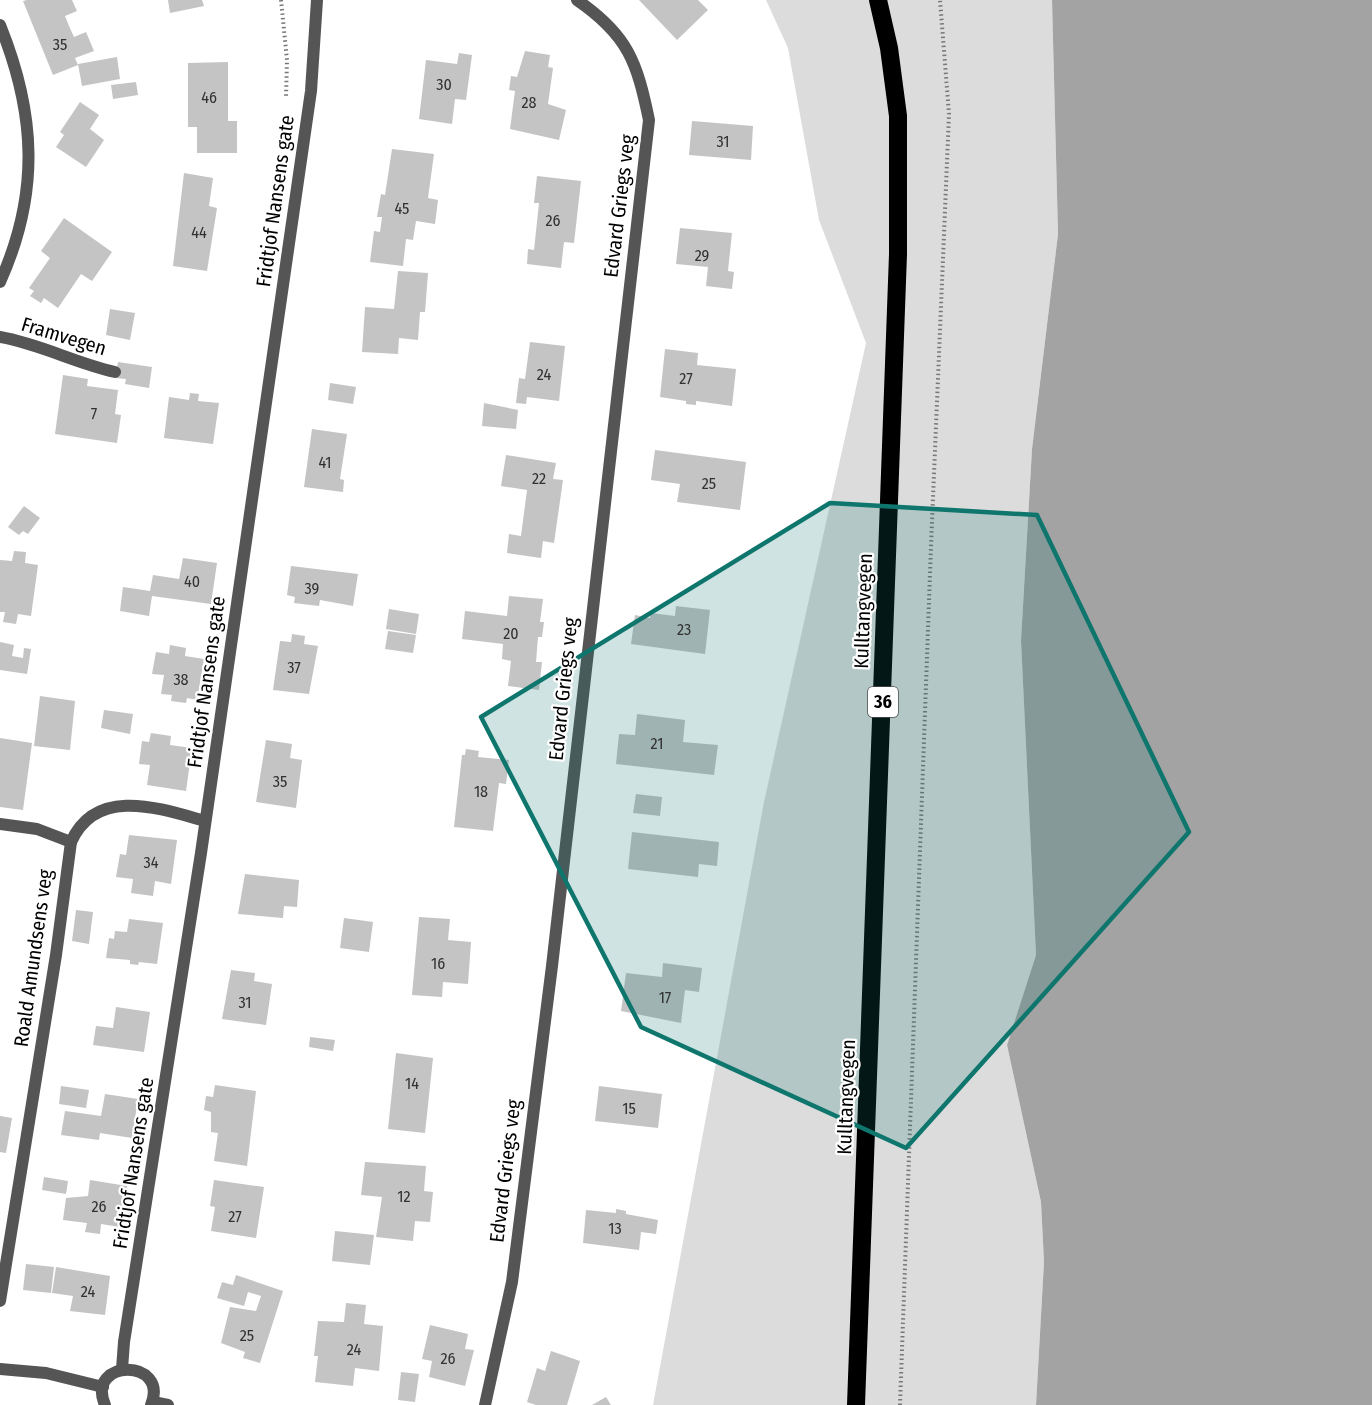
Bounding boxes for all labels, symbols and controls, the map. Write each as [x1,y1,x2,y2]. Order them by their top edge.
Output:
house number: 35 [53,35,67,54]
house number: 30 [436,75,452,94]
house number: 46 [201,88,217,107]
house number: 28 [521,93,537,112]
street label: Fridtjof Nansens gate [251,114,299,288]
house number: 31 [716,132,730,151]
street label: Edvard Griegs veg [598,133,640,279]
house number: 45 [395,199,409,218]
house number: 26 [546,211,561,230]
house number: 44 [191,223,207,242]
house number: 29 [695,246,710,265]
street label: Framvegen [19,312,109,360]
house number: 24 [537,365,551,384]
house number: 27 [679,369,693,388]
house number: 7 [91,404,98,423]
house number: 41 [318,453,332,472]
house number: 22 [532,469,546,488]
house number: 25 [702,474,716,493]
street label: Kulltangvegen [849,553,877,669]
house number: 40 [184,572,200,591]
house number: 39 [305,579,320,598]
street label: Fridtjof Nansens gate [182,595,230,769]
street label: Edvard Griegs veg [544,616,583,762]
house number: 23 [677,620,691,639]
house number: 20 [503,624,519,643]
house number: 37 [287,658,301,677]
house number: 38 [173,670,189,689]
road number: 36 [868,687,898,717]
house number: 21 [651,734,663,753]
house number: 35 [273,772,287,791]
house number: 18 [474,782,488,801]
house number: 34 [144,853,159,872]
street label: Roald Amundsens veg [9,867,57,1048]
house number: 16 [431,954,445,973]
house number: 17 [659,988,672,1007]
house number: 31 [238,993,252,1012]
street label: Kulltangvegen [832,1039,860,1155]
house number: 14 [405,1074,419,1093]
street label: Fridtjof Nansens gate [108,1076,158,1250]
street label: Edvard Griegs veg [484,1098,526,1244]
house number: 15 [622,1099,636,1118]
house number: 12 [397,1187,411,1206]
house number: 26 [92,1197,107,1216]
house number: 27 [228,1207,242,1226]
house number: 13 [608,1219,622,1238]
house number: 24 [81,1282,95,1301]
house number: 25 [240,1326,254,1345]
house number: 24 [347,1340,361,1359]
house number: 26 [441,1349,456,1368]

